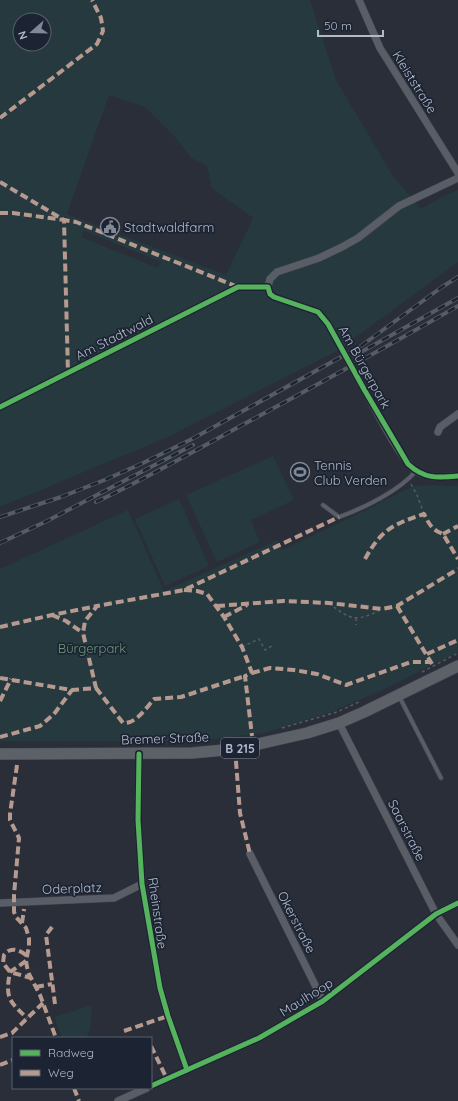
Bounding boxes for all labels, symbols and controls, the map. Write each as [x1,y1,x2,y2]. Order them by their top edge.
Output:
north arrow [12,12,52,52]
scale bar [318,12,383,38]
text: 50 m [324,18,352,33]
text: N [15,29,31,42]
street label: Kleiststraße [389,48,441,116]
public building icon: Stadtwaldfarm [99,216,121,238]
place label: Stadtwaldfarm [124,219,214,235]
street label: Am Stadtwald [73,311,155,363]
street label: Am Bürgerpark [336,323,394,411]
place label: Tennis Club Verden [314,457,387,488]
sports icon: Tennis Club Verden [289,461,311,483]
park label: Bürgerpark [58,640,126,656]
street label: Bremer Straße [121,728,209,748]
road number: B 215 [221,738,259,758]
street label: Saarstraße [385,797,429,863]
street label: Rheinstraße [145,876,171,950]
street label: Oderplatz [42,879,102,897]
street label: Okerstraße [275,888,319,956]
street label: Maulhoop [276,974,336,1020]
legend [12,1037,152,1089]
text: Radweg [48,1045,94,1060]
text: Weg [48,1065,74,1080]

